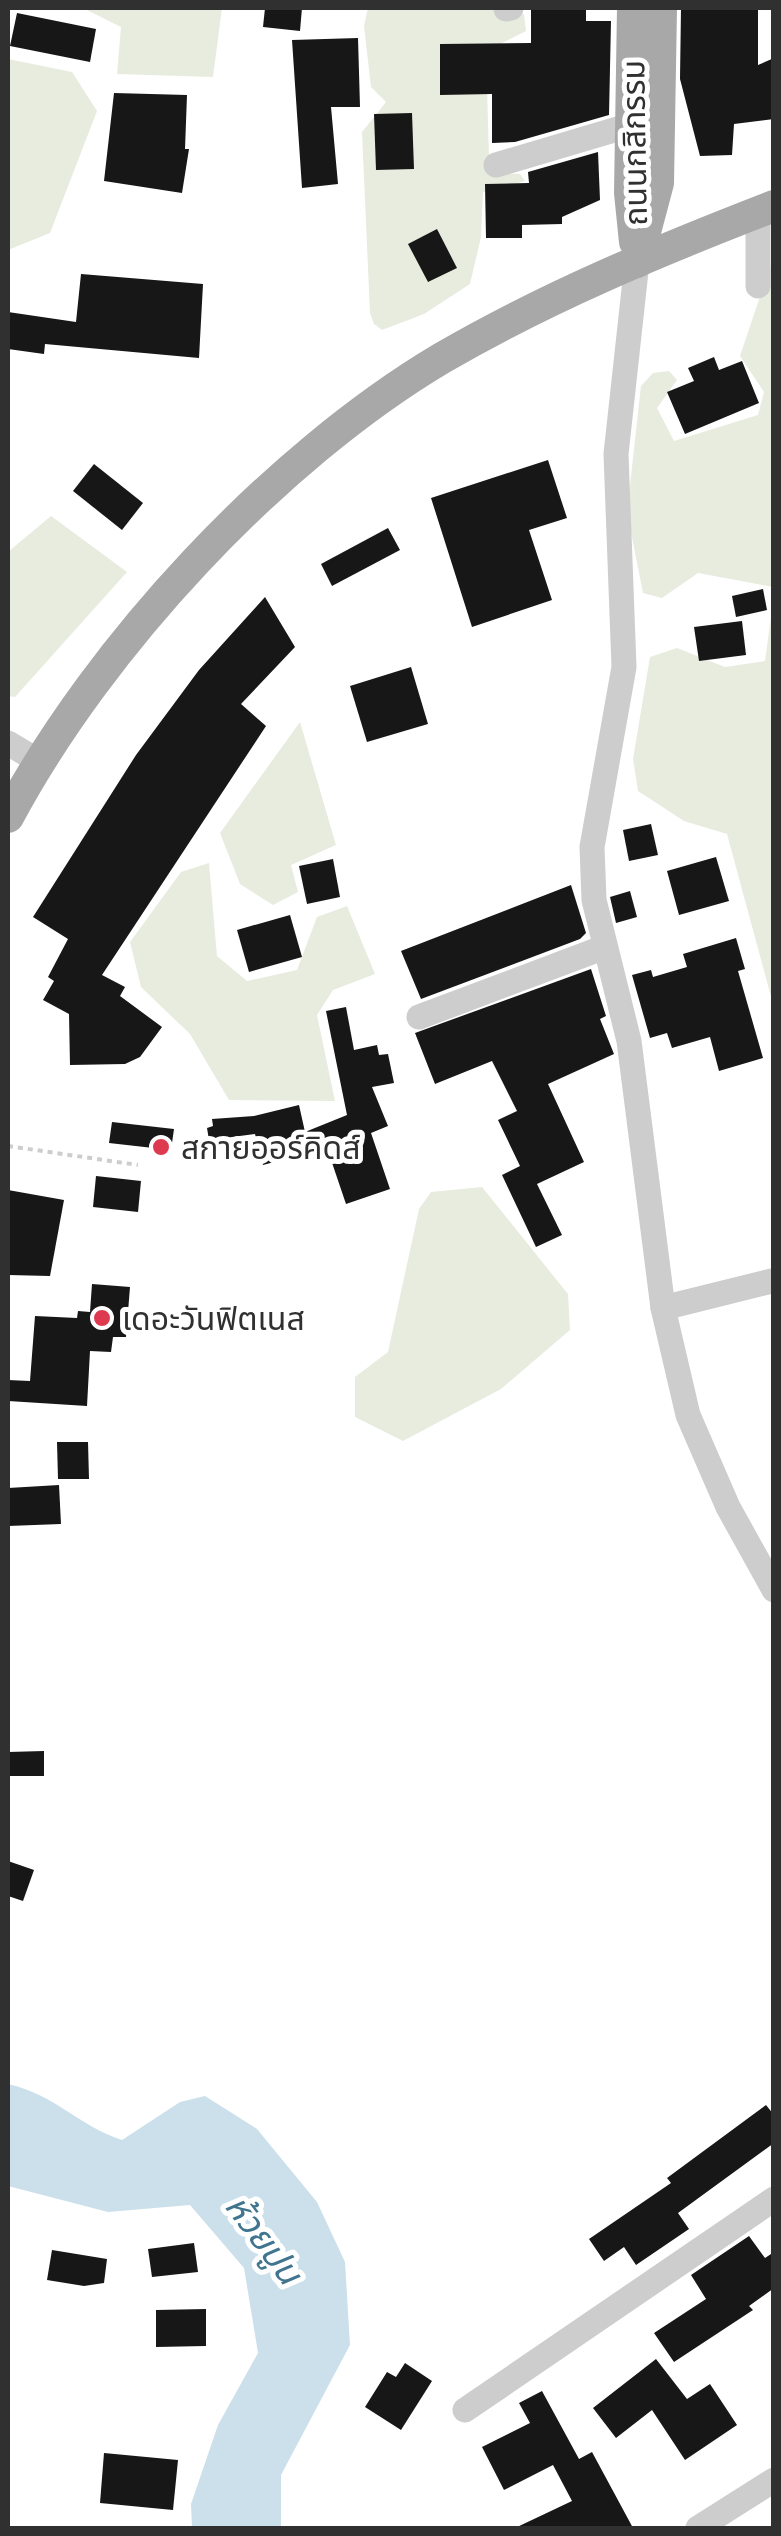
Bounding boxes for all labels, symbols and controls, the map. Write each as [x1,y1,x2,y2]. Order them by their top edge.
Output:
street label: ถนนกสิกรรม [613,60,655,226]
place label: สกายออร์คิดส์ [181,1128,361,1167]
marker: สกายออร์คิดส์ [150,1136,172,1158]
place label: เดอะวันฟิตเนส [122,1299,305,1338]
marker: เดอะวันฟิตเนส [91,1307,113,1329]
water label: ห้วยปูน [216,2186,313,2295]

